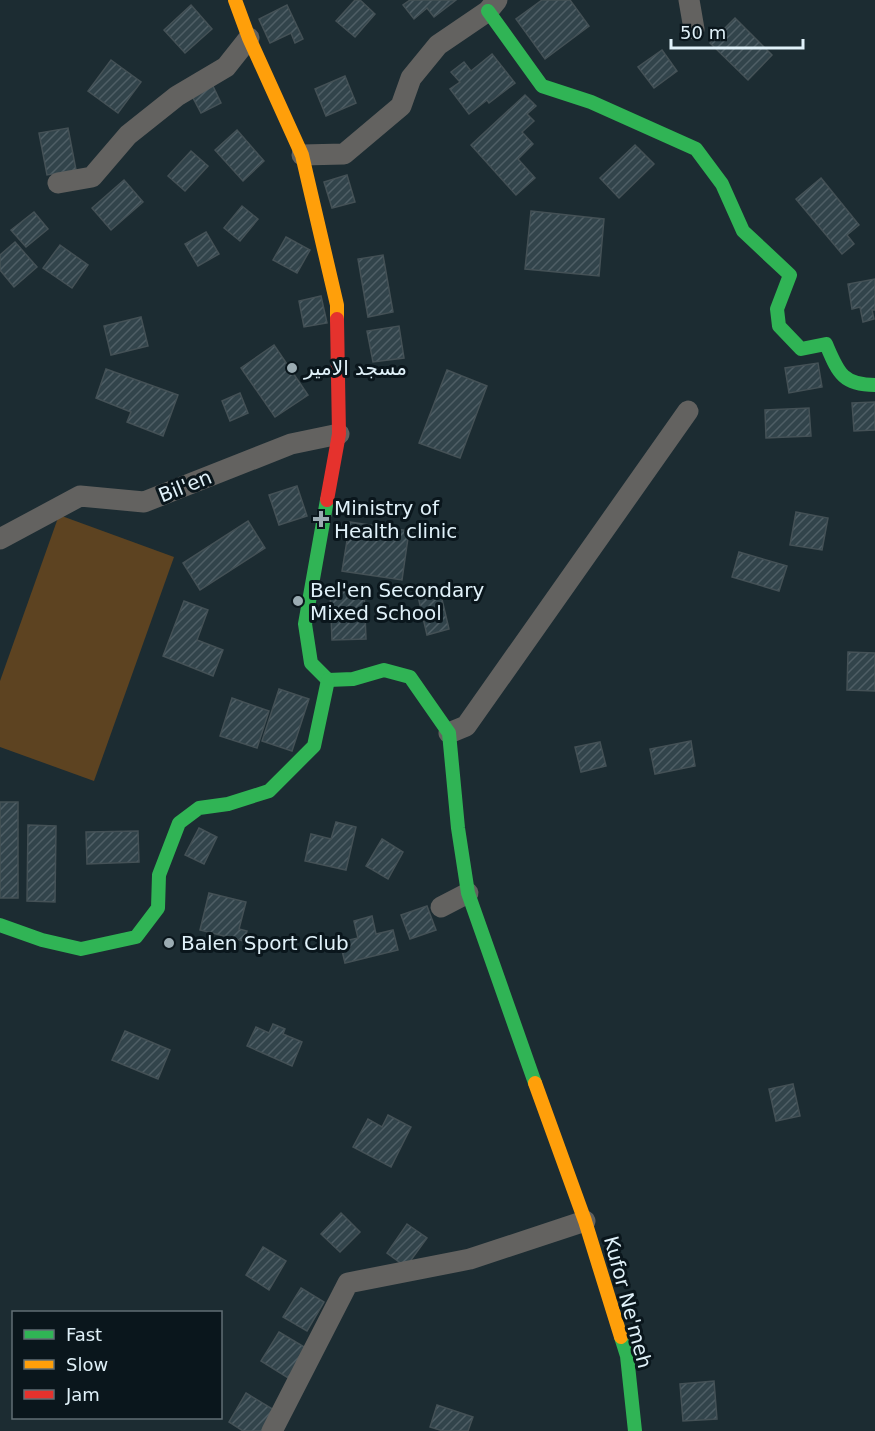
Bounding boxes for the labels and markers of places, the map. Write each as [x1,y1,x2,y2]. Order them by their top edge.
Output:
place label: مسجد الامير [303,356,407,380]
marker: مسجد الامير [285,361,299,375]
place label: Ministry of Health clinic [334,496,457,543]
marker: Ministry of Health clinic [312,510,330,528]
place label: Bel'en Secondary Mixed School [310,578,485,625]
marker: Bel'en Secondary Mixed School [291,594,305,608]
place label: Balen Sport Club [181,931,349,955]
marker: Balen Sport Club [162,936,176,950]

